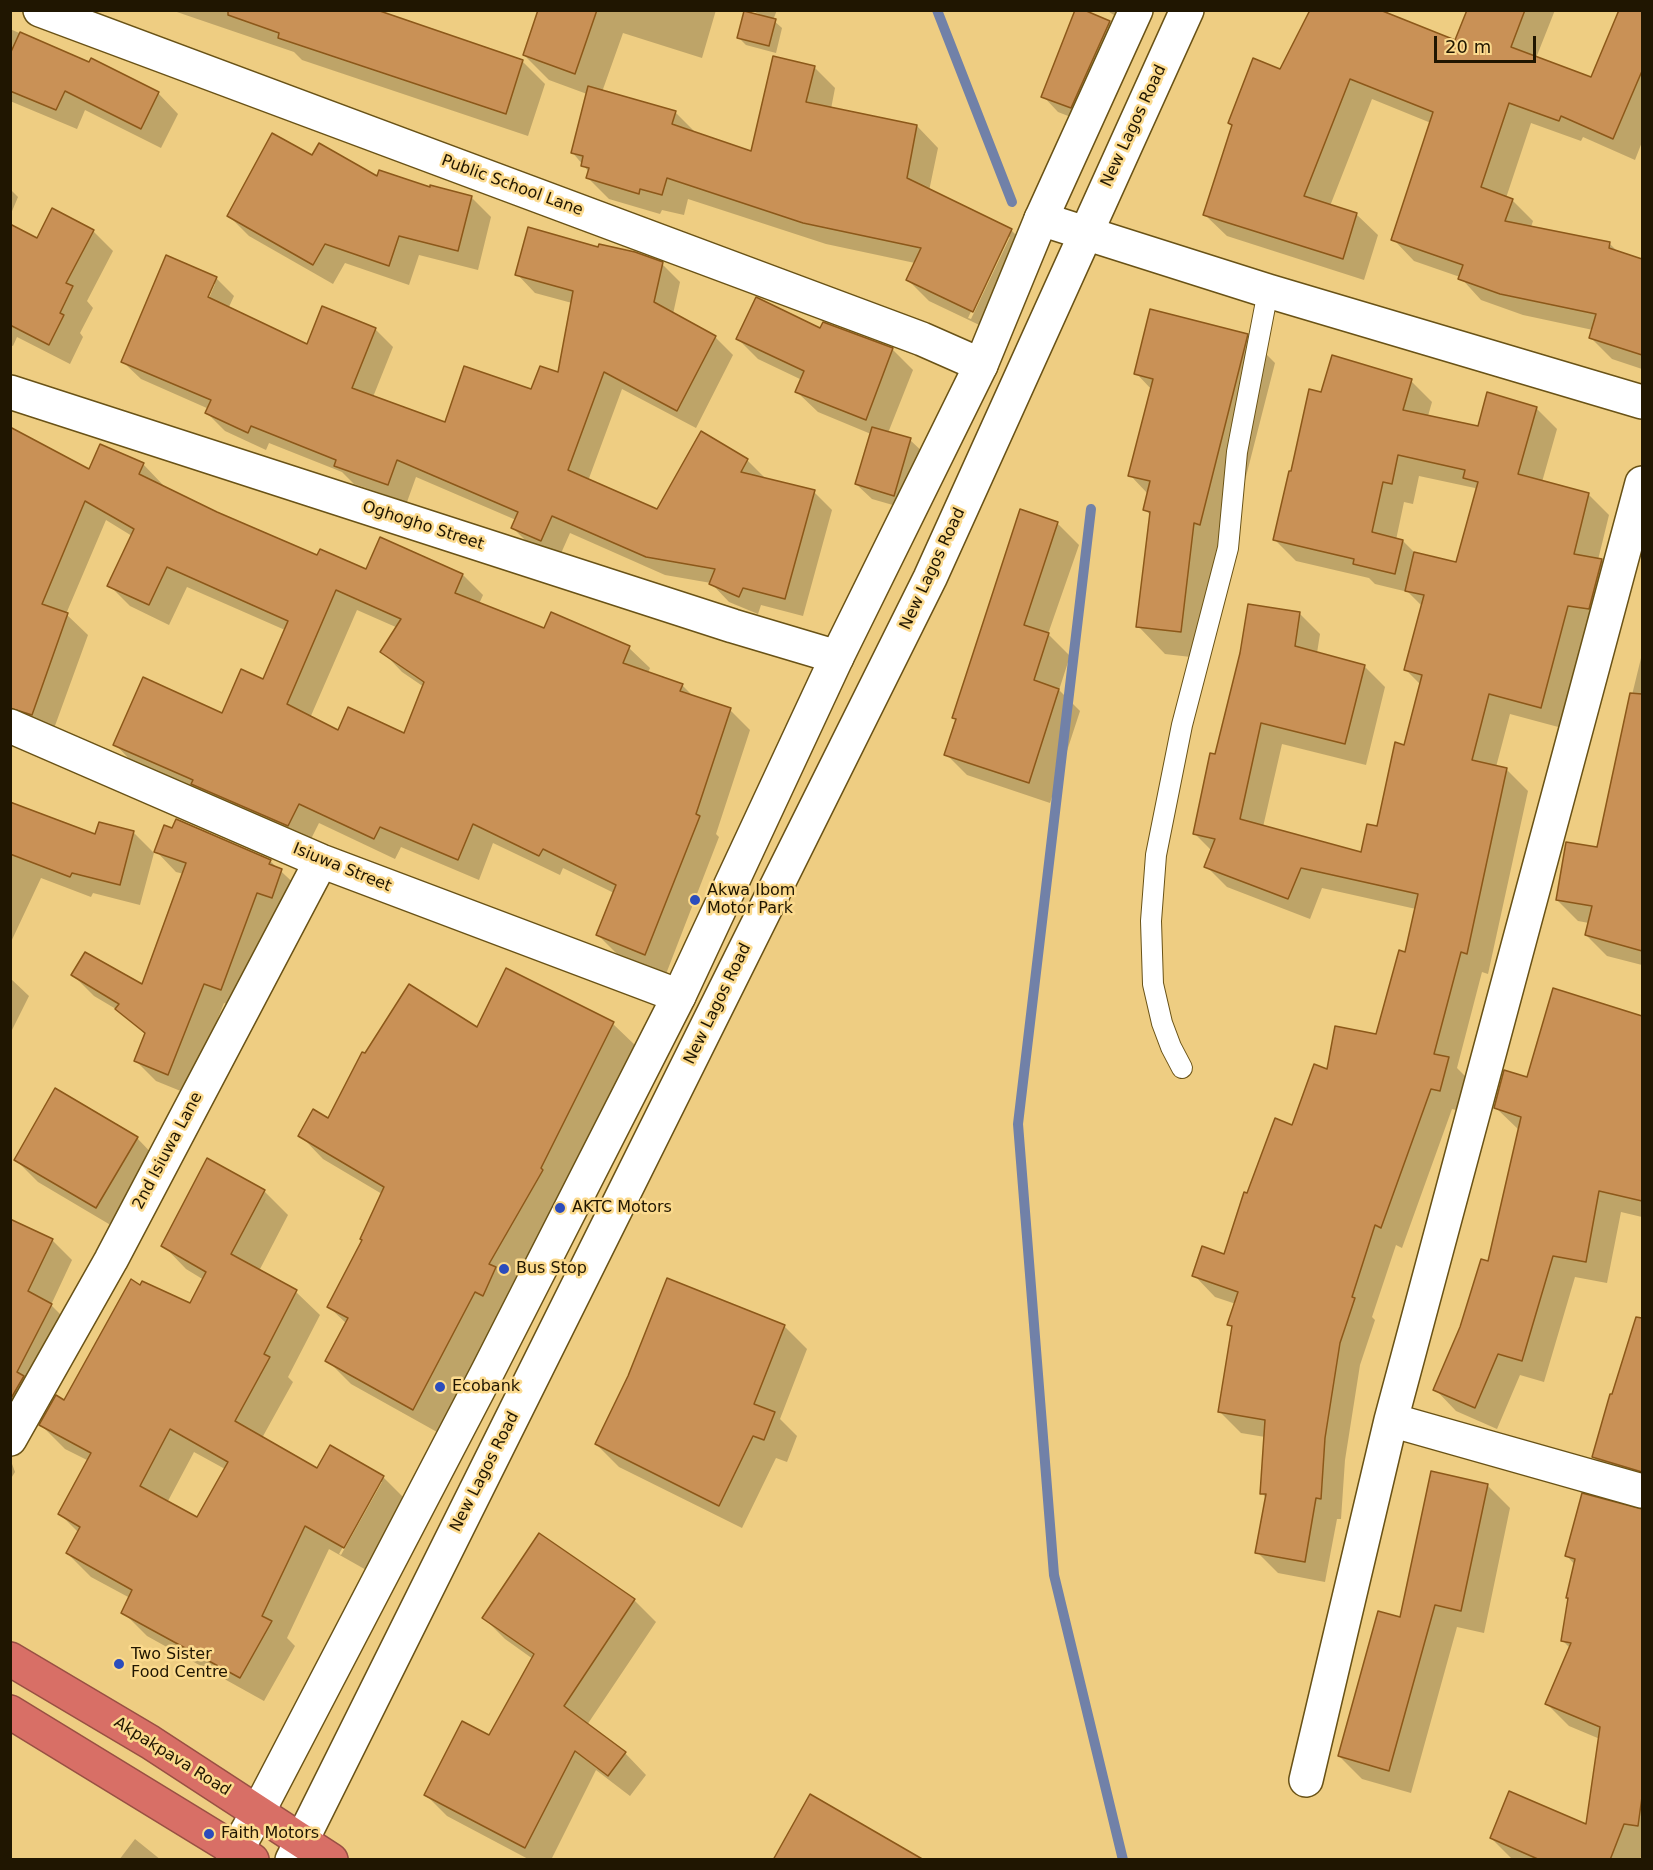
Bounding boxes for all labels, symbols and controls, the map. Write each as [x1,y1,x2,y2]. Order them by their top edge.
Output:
scale bar [1437,24,1539,62]
text: 20 m [1445,36,1491,57]
street label: New Lagos Road [1097,62,1171,190]
street label: Public School Lane [439,151,585,221]
street label: Oghogho Street [360,497,486,555]
street label: New Lagos Road [896,505,970,633]
street label: Isiuwa Street [290,840,394,896]
place label: Akwa Ibom Motor Park [707,881,795,919]
marker: Akwa Ibom Motor Park [688,893,702,907]
street label: New Lagos Road [680,940,756,1068]
street label: 2nd Isiuwa Lane [129,1089,207,1213]
place label: AKTC Motors [572,1198,672,1218]
marker: AKTC Motors [553,1201,567,1215]
place label: Bus Stop [516,1259,587,1279]
marker: Bus Stop [497,1262,511,1276]
place label: Ecobank [452,1377,520,1397]
marker: Ecobank [433,1380,447,1394]
street label: New Lagos Road [446,1409,524,1535]
place label: Two Sister Food Centre [131,1645,228,1683]
marker: Two Sister Food Centre [112,1657,126,1671]
street label: Akpakpava Road [110,1713,234,1801]
place label: Faith Motors [221,1824,319,1844]
marker: Faith Motors [202,1827,216,1841]

